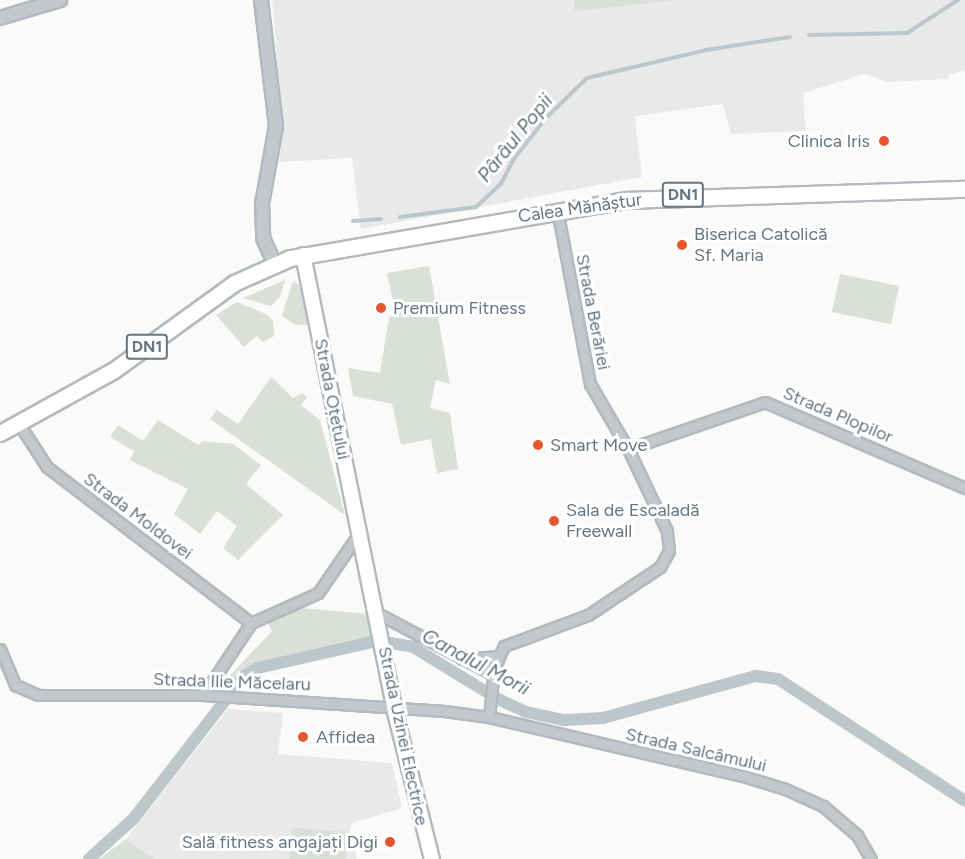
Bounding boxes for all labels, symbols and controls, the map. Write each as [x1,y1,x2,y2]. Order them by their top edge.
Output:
water label: Pârâul Popii [472,89,558,187]
place label: Clinica Iris [788,130,870,152]
marker: Clinica Iris [875,132,893,150]
road number: DN1 [660,182,706,208]
street label: Calea Mănăștur [517,189,643,227]
place label: Biserica Catolică Sf. Maria [694,224,827,266]
marker: Biserica Catolică Sf. Maria [675,238,689,252]
street label: Strada Berăriei [571,252,615,372]
place label: Premium Fitness [393,297,526,319]
marker: Premium Fitness [374,301,388,315]
road number: DN1 [124,334,170,360]
street label: Strada Oțetului [310,337,354,461]
street label: Strada Plopilor [780,382,896,448]
place label: Smart Move [550,434,647,456]
marker: Smart Move [531,438,545,452]
street label: Strada Moldovei [79,468,197,564]
place label: Sala de Escaladă Freewall [566,500,699,542]
marker: Sala de Escaladă Freewall [547,514,561,528]
water label: Canalul Morii [418,624,534,700]
street label: Strada Uzinei Electrice [373,645,433,827]
street label: Strada Ilie Măcelaru [153,668,311,696]
street label: Strada Salcâmului [623,723,769,777]
place label: Affidea [316,726,375,748]
marker: Affidea [294,728,312,746]
place label: Sală fitness angajați Digi [182,831,378,853]
marker: Sală fitness angajați Digi [383,835,397,849]

